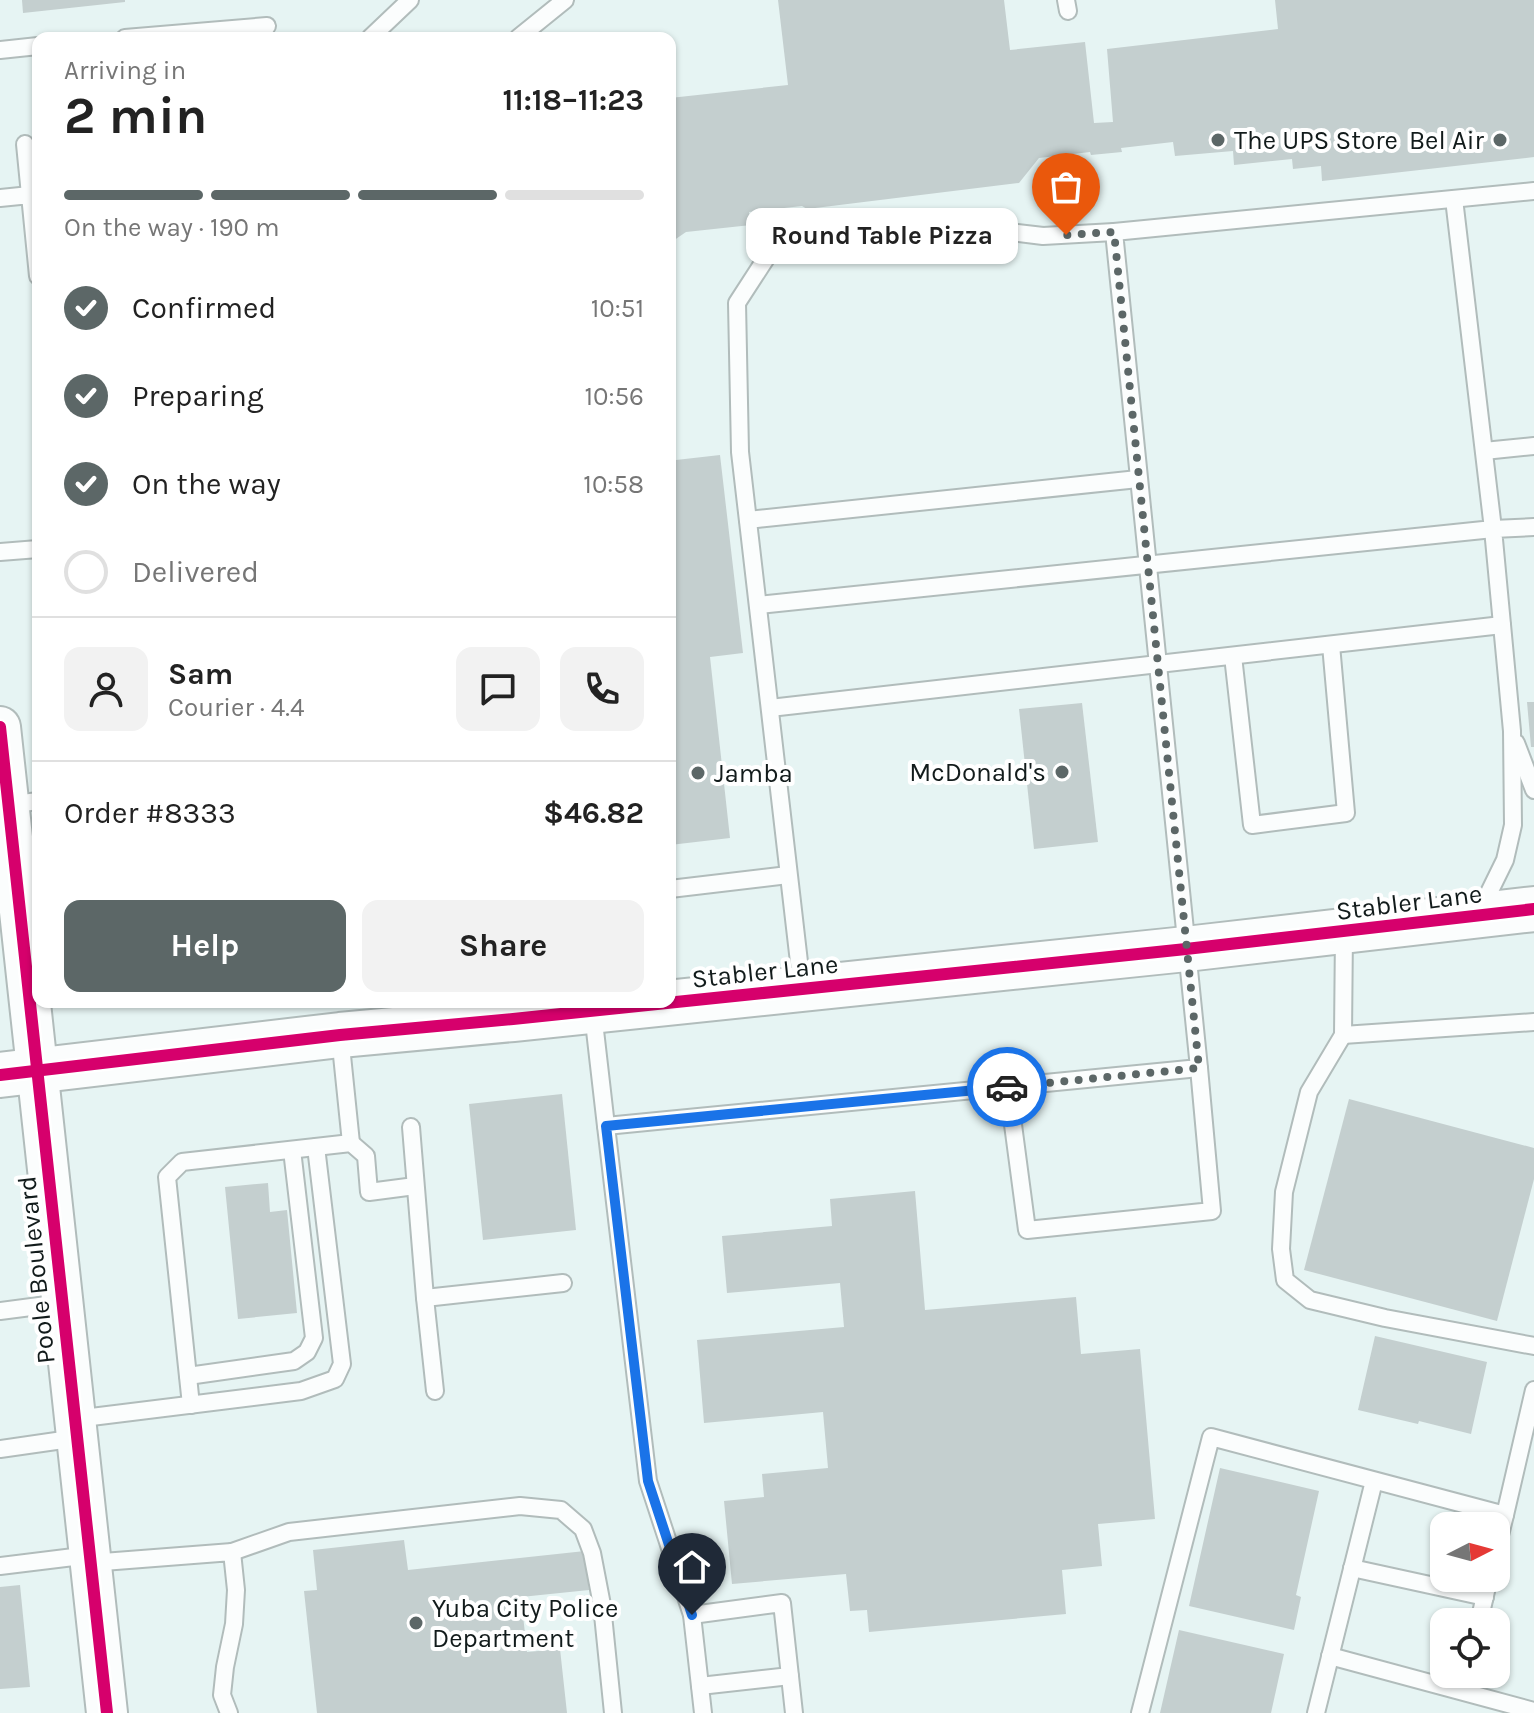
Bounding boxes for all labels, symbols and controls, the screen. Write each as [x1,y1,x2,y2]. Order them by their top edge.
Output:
text: Arriving in [64,55,186,86]
text: 11:18–11:23 [502,82,644,118]
text: 2 min [64,85,207,146]
place label: The UPS Store [1234,125,1398,156]
place label: Bel Air [1409,125,1485,156]
marker: The UPS Store [1209,131,1227,149]
marker: Bel Air [1491,131,1509,149]
pin [1032,153,1100,235]
icon: bag [1044,165,1088,209]
callout: Round Table Pizza [746,207,1018,263]
text: On the way · 190 m [64,212,280,243]
text: Round Table Pizza [771,220,993,251]
icon: check [64,286,108,330]
text: Confirmed [132,290,276,326]
text: 10:51 [591,293,644,324]
icon: check [64,374,108,418]
text: Preparing [132,378,264,414]
text: 10:56 [584,381,644,412]
icon: check [64,462,108,506]
text: On the way [132,466,281,502]
text: 10:58 [583,469,644,500]
text: Delivered [132,554,259,590]
button: person [64,647,148,731]
button: chat [456,647,540,731]
button: phone [560,647,644,731]
text: Sam [168,656,233,692]
text: Courier · 4.4 [168,692,304,723]
place label: McDonald's [909,757,1046,788]
place label: Jamba [714,758,793,789]
marker: McDonald's [1053,763,1071,781]
marker: Jamba [689,764,707,782]
text: Order #8333 [64,795,236,831]
text: $46.82 [543,795,644,831]
street label: Stabler Lane [1334,878,1484,927]
button: Help [64,900,346,992]
button: Share [362,900,644,992]
street label: Stabler Lane [690,948,840,995]
courier [967,1047,1047,1127]
icon: car [985,1065,1029,1109]
street label: Poole Boulevard [11,1175,62,1365]
north arrow [1430,1512,1510,1592]
map controls [1430,1512,1510,1688]
pin [658,1533,726,1615]
icon: home [670,1545,714,1589]
place label: Yuba City Police Department [432,1593,618,1654]
button: locate [1430,1608,1510,1688]
marker: Yuba City Police Department [407,1614,425,1632]

